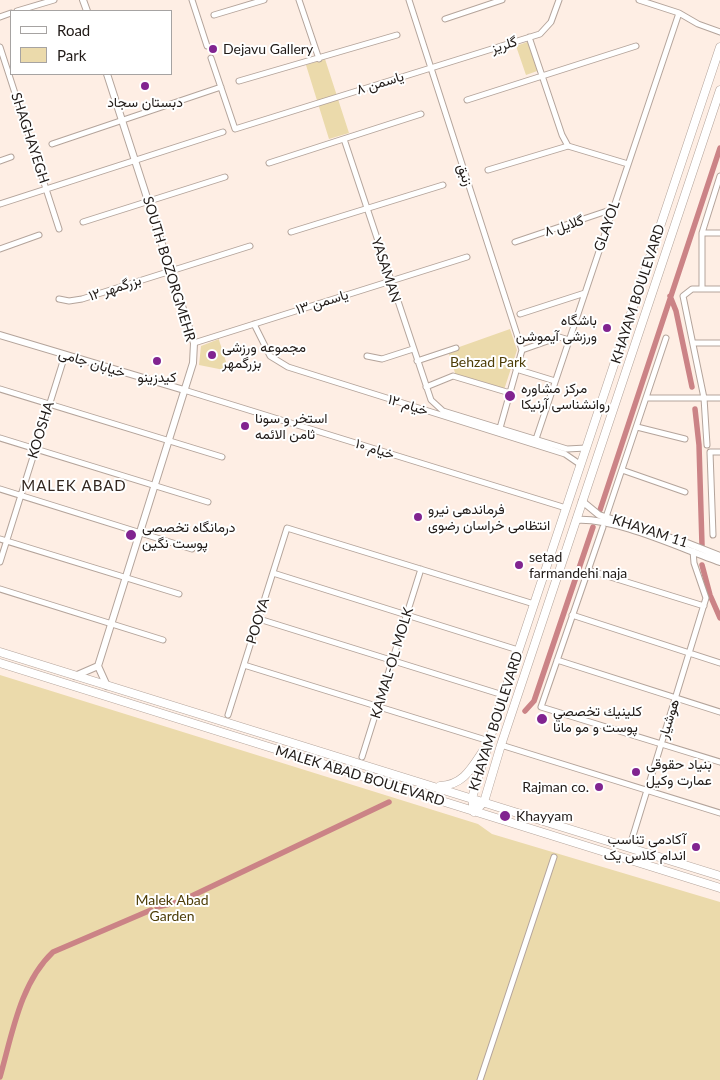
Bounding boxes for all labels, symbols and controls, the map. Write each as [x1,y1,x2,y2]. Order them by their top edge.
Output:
legend [10,10,172,75]
text: Road [57,21,90,39]
street label: گلریز [489,33,519,57]
place label: Dejavu Gallery [223,41,313,57]
marker: Dejavu Gallery [207,43,219,55]
text: Park [57,46,86,64]
street label: یاسمن ۸ [354,68,406,98]
marker: دبستان سجاد [139,80,151,92]
street label: SHAGHAYEGH [7,90,53,186]
place label: دبستان سجاد [107,94,183,110]
street label: زنبق [454,162,476,188]
street label: SOUTH BOZORGMEHR [139,195,199,343]
street label: GLAYOL [591,198,623,254]
street label: گلایل ۸ [542,212,586,240]
street label: KHAYAM BOULEVARD [607,222,669,366]
street label: YASAMAN [368,235,404,305]
street label: بزرگمهر ۱۲ [87,272,143,304]
street label: یاسمن ۱۳ [294,286,350,318]
place label: باشگاه ورزشی آیموشن [516,312,597,344]
marker: باشگاه ورزشی آیموشن [601,322,613,334]
place label: مجموعه ورزشی بزرگمهر [222,339,306,372]
street label: خیابان جامی [57,345,127,381]
marker: مجموعه ورزشی بزرگمهر [206,349,218,361]
park label: Behzad Park [450,354,526,370]
marker: کیدزینو [151,355,163,367]
place label: کیدزینو [138,369,176,385]
place label: مرکز مشاوره روانشناسی آرنیکا [521,380,610,412]
marker: مرکز مشاوره روانشناسی آرنیکا [503,389,517,403]
street label: خیام ۱۲ [386,391,430,419]
street label: KOOSHA [24,399,58,461]
place label: استخر و سونا ثامن الائمه [255,410,328,442]
marker: استخر و سونا ثامن الائمه [239,420,251,432]
street label: خیام ۱۰ [353,435,397,463]
district label: MALEK ABAD [20,477,128,495]
place label: فرماندهی نیرو انتظامی خراسان رضوی [428,501,550,534]
marker: فرماندهی نیرو انتظامی خراسان رضوی [412,511,424,523]
street label: KHAYAM 11 [610,511,690,551]
place label: درمانگاه تخصصی پوست نگین [142,519,235,552]
marker: درمانگاه تخصصی پوست نگین [124,528,138,542]
place label: setad farmandehi naja [529,549,627,582]
marker: setad farmandehi naja [513,559,525,571]
street label: POOYA [243,596,273,646]
street label: KAMAL-OL MOLK [367,605,417,721]
street label: KHAYAM BOULEVARD [465,649,527,793]
street label: هوشیار [655,697,683,741]
place label: كلينيك تخصصي پوست و مو مانا [553,703,642,736]
marker: كلينيك تخصصي پوست و مو مانا [535,712,549,726]
street label: MALEK ABAD BOULEVARD [273,742,447,810]
place label: بنیاد حقوقی عمارت وکیل [646,756,712,789]
marker: بنیاد حقوقی عمارت وکیل [630,766,642,778]
place label: Rajman co. [522,779,589,795]
marker: Rajman co. [593,781,605,793]
place label: Khayyam [516,808,573,824]
marker: Khayyam [498,809,512,823]
place label: آکادمی تناسب اندام کلاس یک [604,831,686,864]
marker: آکادمی تناسب اندام کلاس یک [690,841,702,853]
park label: Malek Abad Garden [135,892,209,924]

